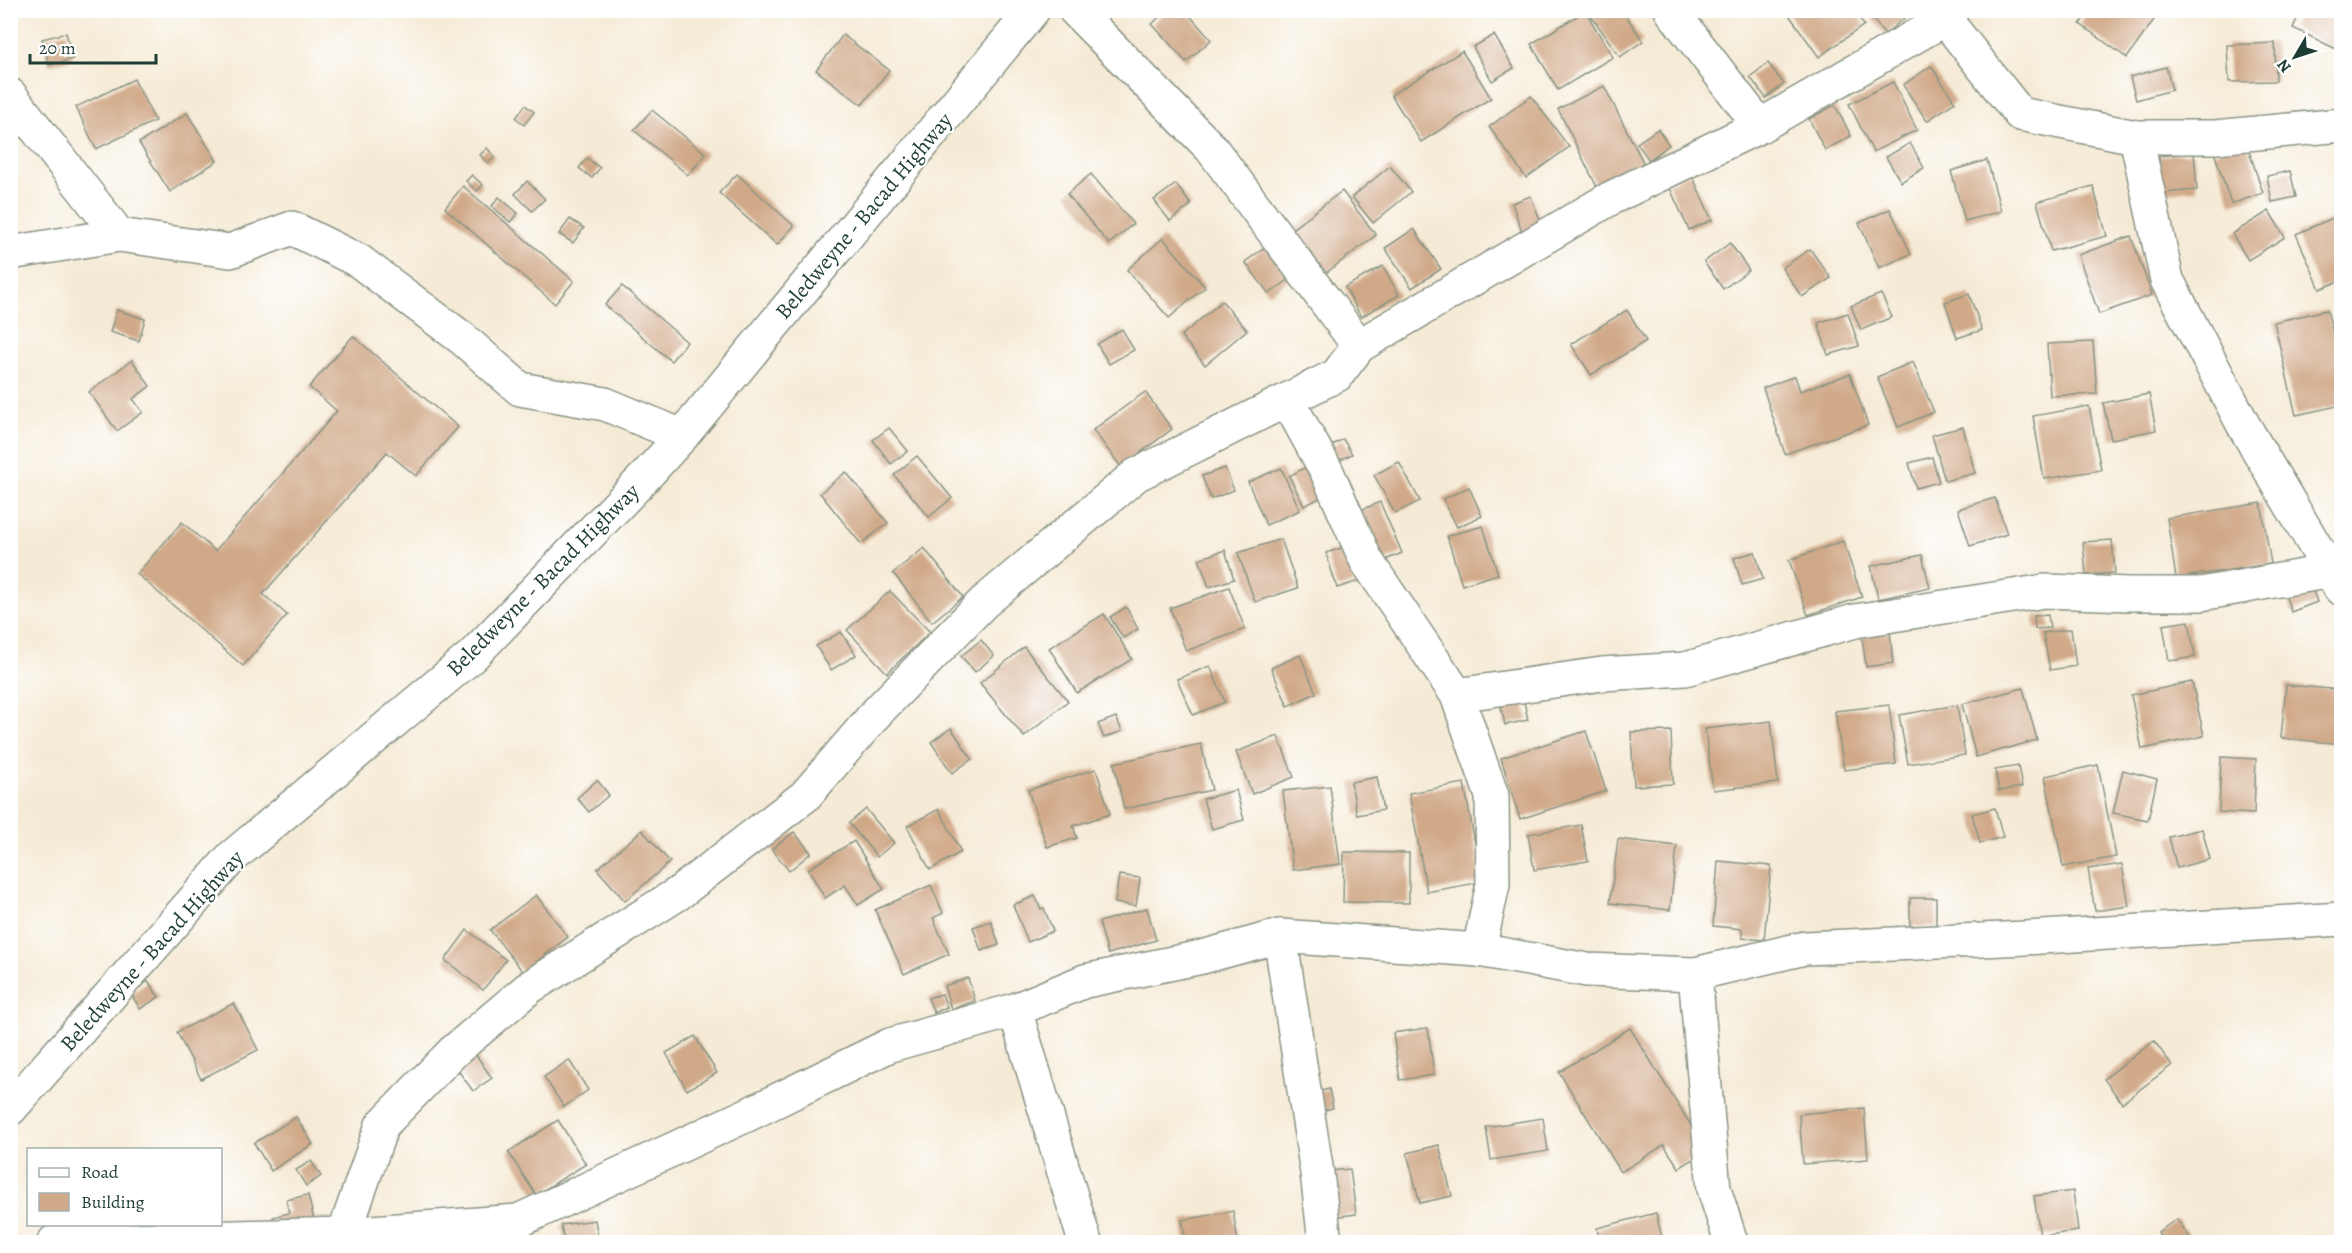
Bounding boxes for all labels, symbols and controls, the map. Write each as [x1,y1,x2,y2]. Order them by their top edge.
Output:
scale bar [30,27,156,65]
north arrow [2265,27,2325,87]
text: 20 m [39,36,76,60]
text: N [2272,54,2296,77]
street label: Beledweyne - Bacad Highway [769,106,960,326]
street label: Beledweyne - Bacad Highway [440,477,646,683]
street label: Beledweyne - Bacad Highway [53,844,251,1058]
legend [27,1148,222,1226]
text: Road [81,1160,119,1184]
text: Building [81,1190,145,1214]

